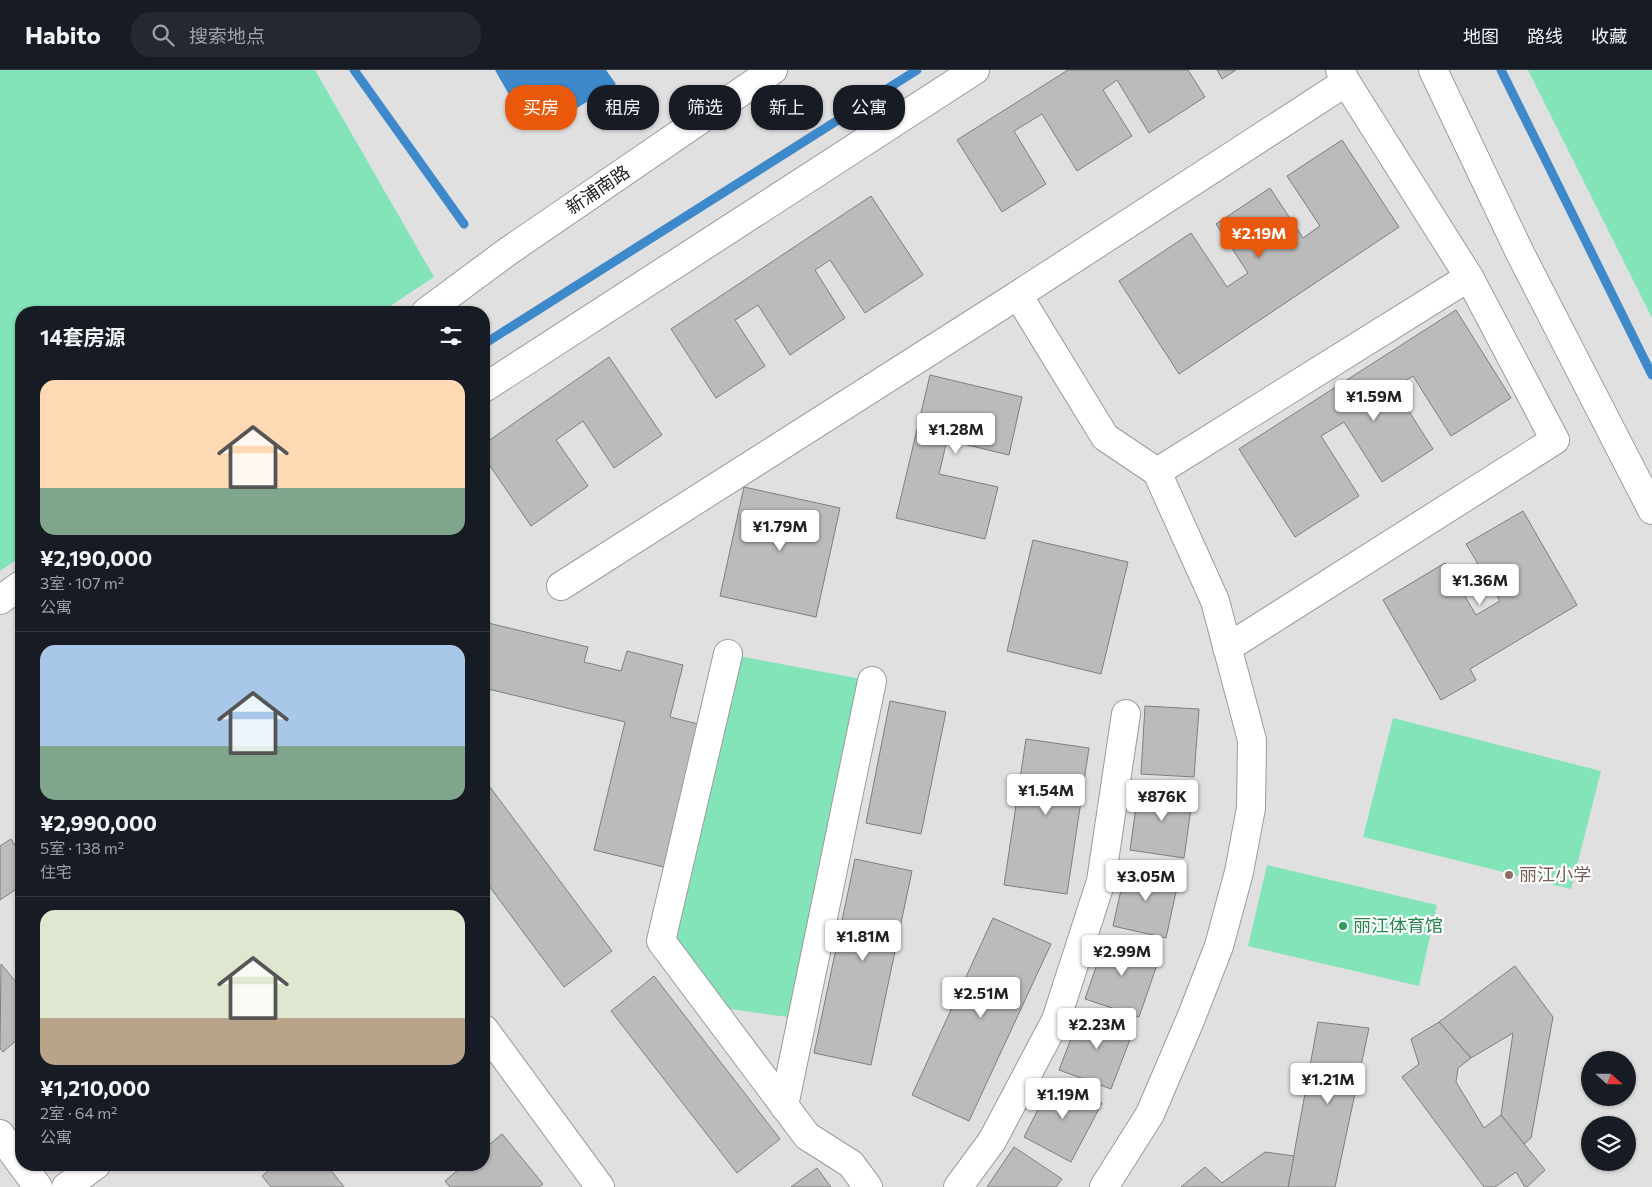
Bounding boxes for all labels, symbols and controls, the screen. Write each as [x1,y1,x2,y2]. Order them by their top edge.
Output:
search box [131,12,481,57]
text: Habito [25,20,101,49]
icon: search [149,21,177,49]
text: 搜索地点 [189,24,265,47]
text: 地图 [1463,25,1499,47]
text: 路线 [1527,25,1563,47]
text: 收藏 [1591,25,1627,47]
chip: 买房 [505,85,577,130]
chip: 租房 [587,85,659,130]
chip: 筛选 [669,85,741,130]
chip: 新上 [751,85,823,130]
chip: 公寓 [833,85,905,130]
street label: 新浦南路 [561,160,633,218]
pin: ¥2.19M [1218,216,1300,259]
text: ¥2.19M [1232,223,1286,242]
icon: filters [437,322,465,350]
text: 14套房源 [40,324,125,349]
pin: ¥1.59M [1333,380,1415,422]
text: ¥1.59M [1346,386,1402,405]
icon: home [208,412,298,502]
pin: ¥1.28M [915,412,997,455]
text: ¥1.28M [928,419,984,438]
pin: ¥1.79M [739,510,821,552]
text: ¥1.79M [752,516,808,535]
text: ¥2,190,000 [40,545,152,570]
pin: ¥1.36M [1439,564,1521,606]
text: ¥1.36M [1452,570,1508,589]
text: 3室 · 107 m² [40,573,124,592]
text: 公寓 [40,597,72,616]
icon: home [208,678,298,768]
pin: ¥1.54M [1005,774,1087,816]
text: ¥1.54M [1018,780,1074,799]
pin: ¥876K [1127,780,1197,822]
text: ¥876K [1137,786,1187,805]
text: ¥2,990,000 [40,810,157,835]
text: 5室 · 138 m² [40,838,124,857]
pin: ¥3.05M [1105,860,1187,902]
text: 住宅 [40,862,72,881]
place label: 丽江小学 [1519,863,1591,885]
text: ¥3.05M [1117,866,1175,885]
marker: 丽江小学 [1503,869,1515,881]
place label: 丽江体育馆 [1353,914,1443,936]
pin: ¥1.81M [822,920,904,962]
marker: 丽江体育馆 [1337,920,1349,932]
text: ¥1.81M [836,926,890,945]
pin: ¥2.99M [1081,934,1163,977]
text: ¥2.99M [1093,941,1151,960]
icon: home [208,943,298,1033]
pin: ¥2.51M [940,976,1022,1019]
text: ¥2.51M [953,983,1009,1002]
pin: ¥2.23M [1056,1008,1138,1050]
text: ¥2.23M [1068,1014,1126,1033]
north arrow [1581,1051,1636,1106]
map controls [1581,1051,1636,1171]
pin: ¥1.21M [1287,1062,1369,1105]
text: ¥1.21M [1301,1069,1355,1088]
text: ¥1,210,000 [40,1075,150,1100]
pin: ¥1.19M [1022,1078,1104,1120]
text: ¥1.19M [1036,1084,1090,1103]
text: 2室 · 64 m² [40,1103,118,1122]
button: layers [1581,1116,1636,1171]
text: 公寓 [40,1127,72,1146]

